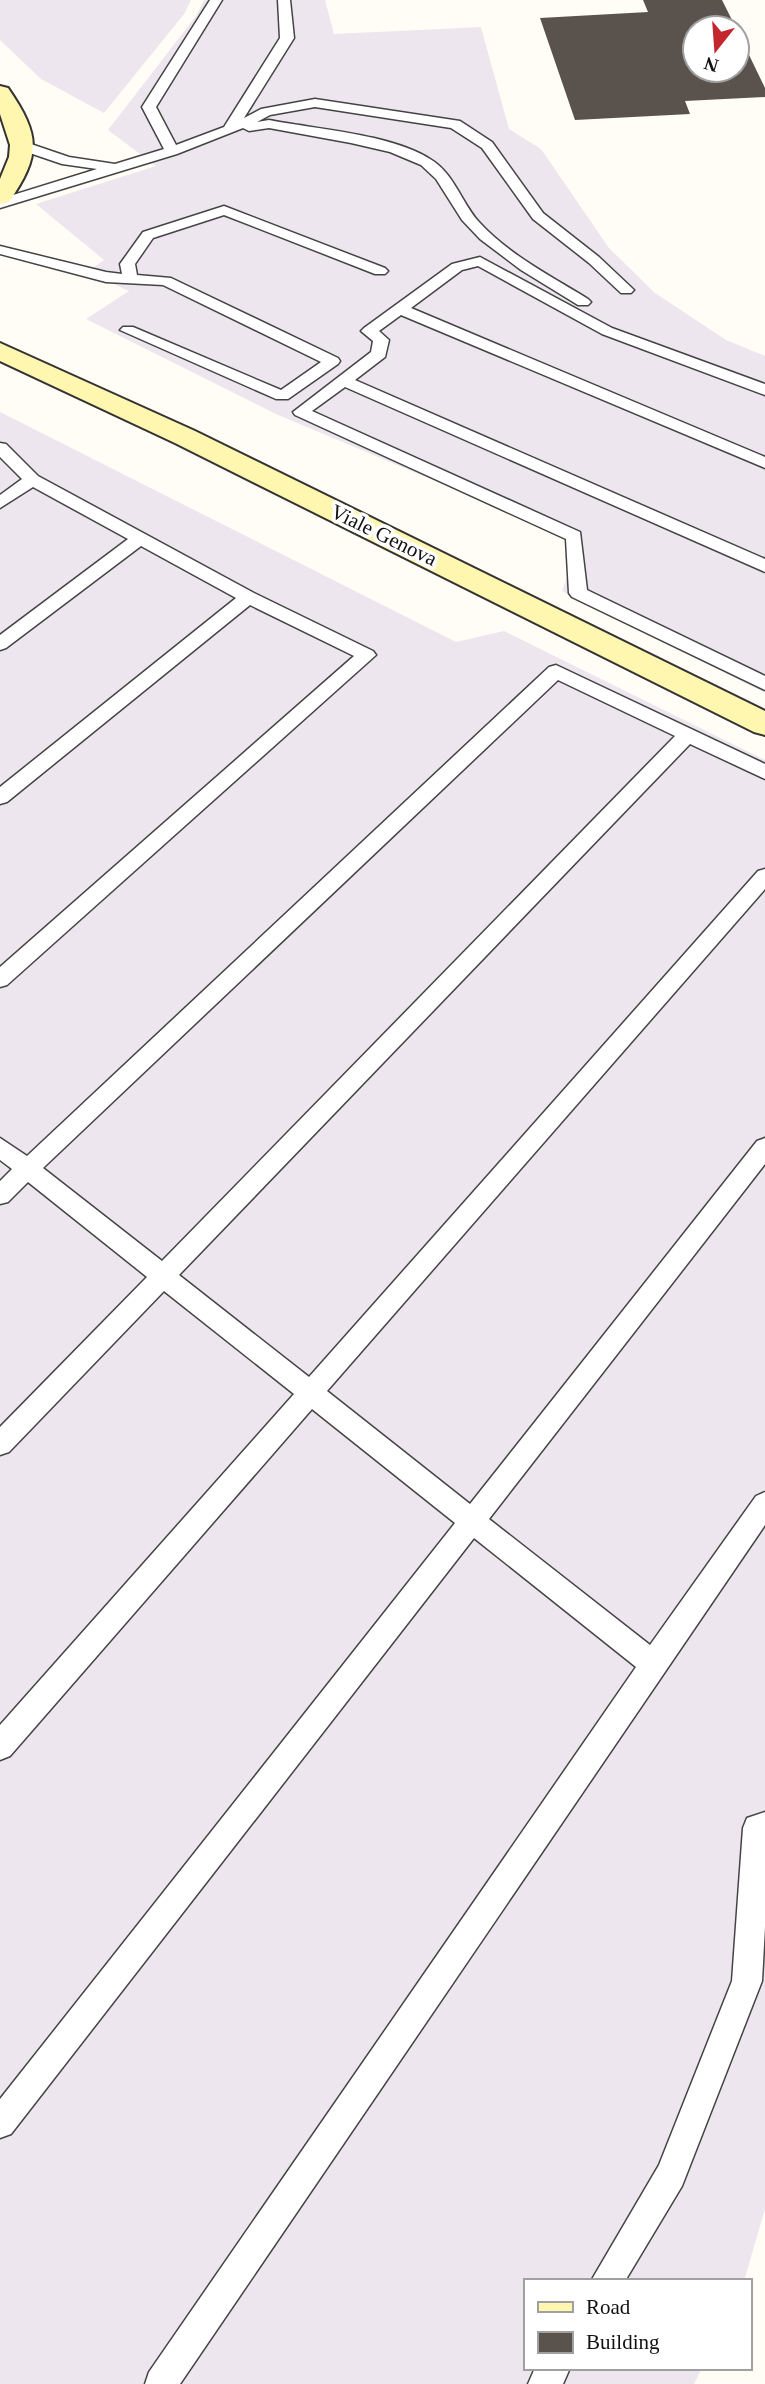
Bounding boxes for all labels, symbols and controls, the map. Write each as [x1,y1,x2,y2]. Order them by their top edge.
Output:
north arrow [681,14,751,84]
text: N [701,53,721,77]
street label: Viale Genova [327,499,441,571]
legend [524,2279,751,2370]
text: Road [586,2295,631,2319]
text: Building [586,2330,660,2354]

